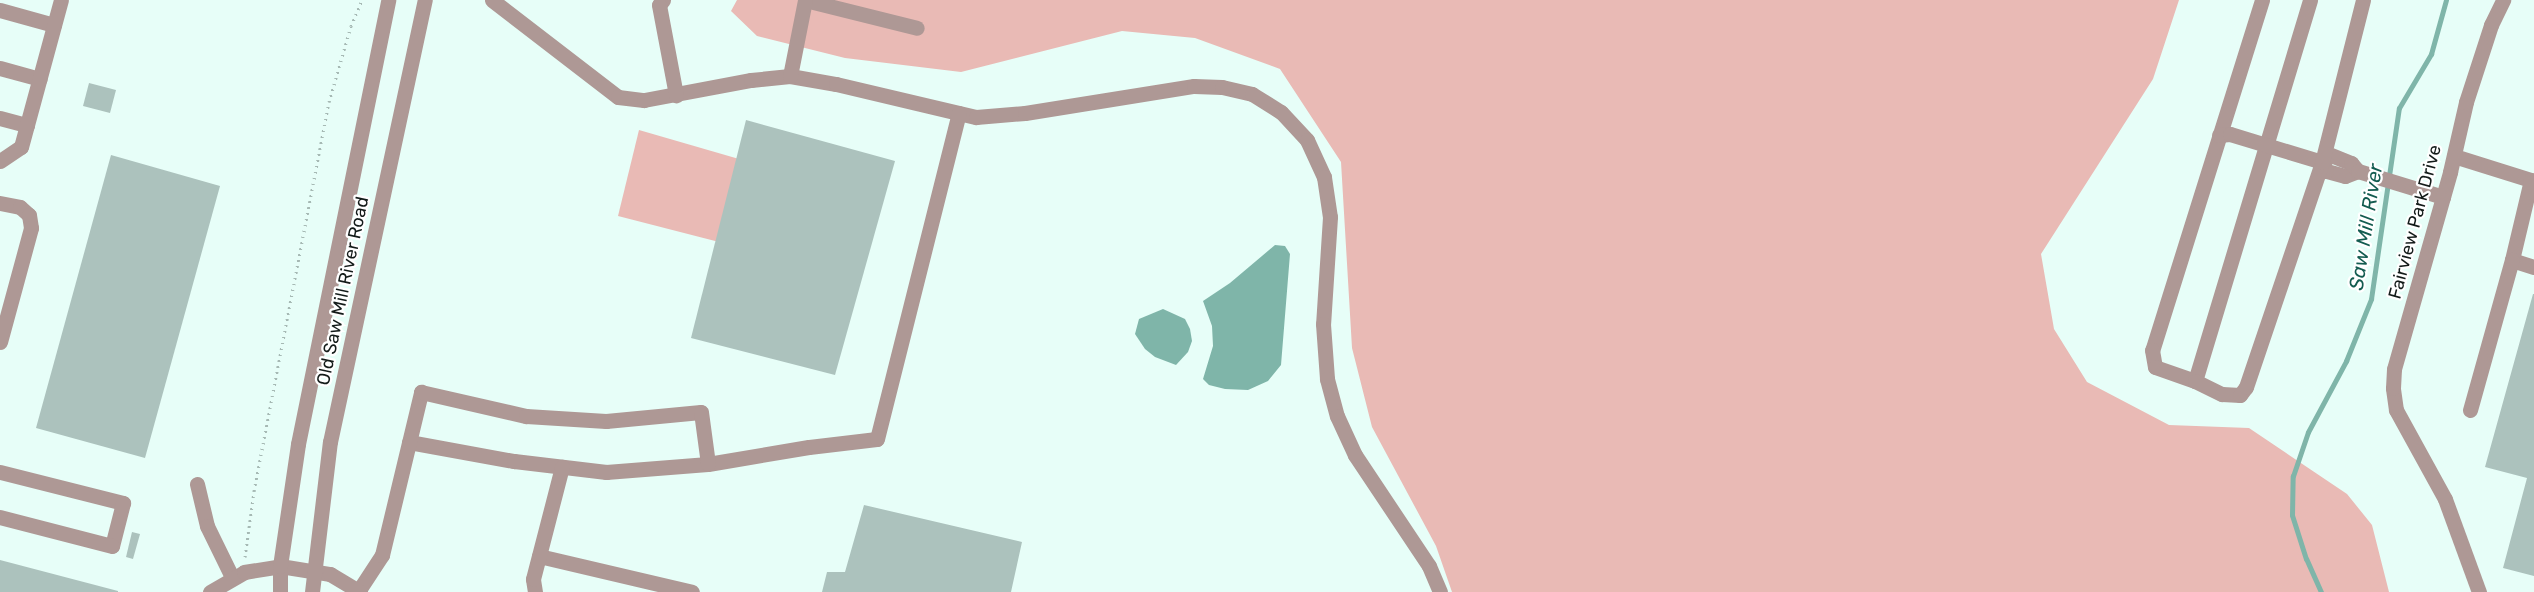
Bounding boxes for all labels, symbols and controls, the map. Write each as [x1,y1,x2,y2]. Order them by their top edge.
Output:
street label: Fairview Park Drive [2384,142,2446,302]
water label: Saw Mill River [2344,162,2388,292]
street label: Old Saw Mill River Road [312,194,374,388]

